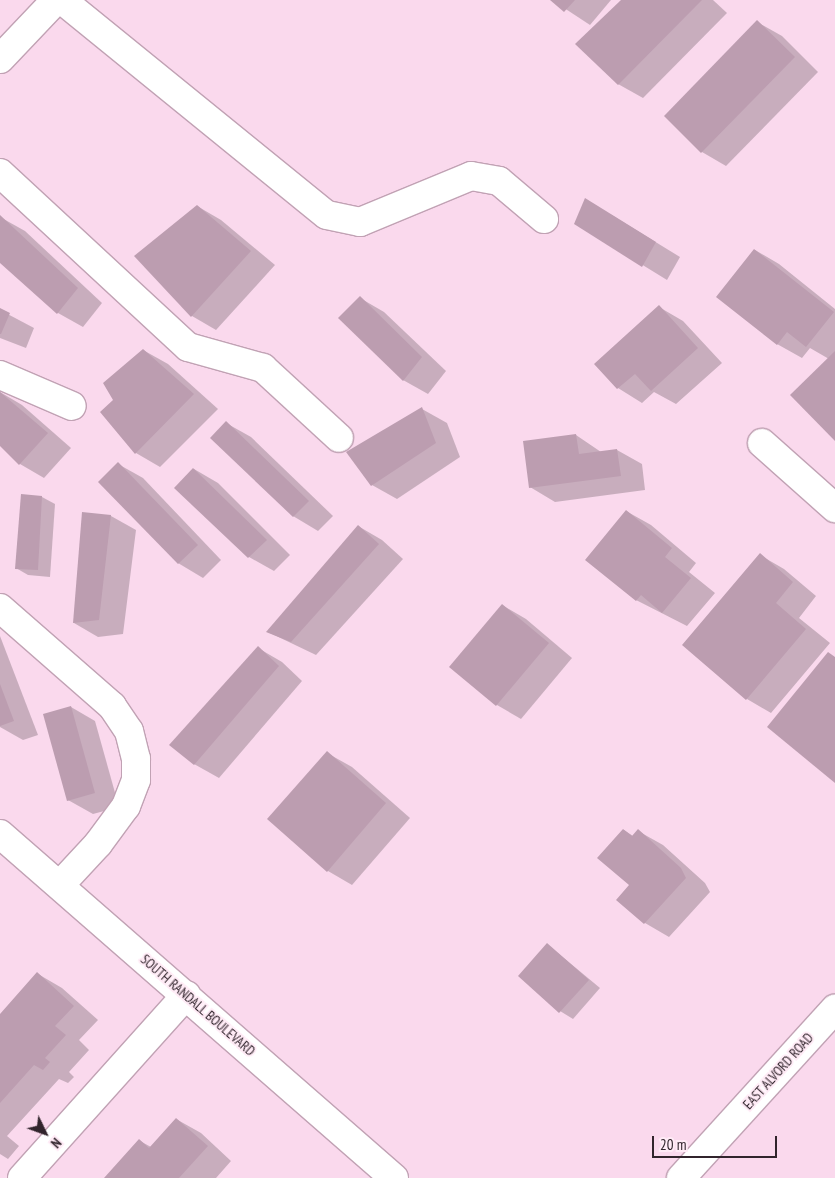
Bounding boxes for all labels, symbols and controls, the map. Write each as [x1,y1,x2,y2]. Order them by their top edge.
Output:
street label: SOUTH RANDALL BOULEVARD [137,951,259,1059]
street label: EAST ALVORD ROAD [739,1029,817,1113]
north arrow [20,1108,70,1158]
scale bar [655,1126,780,1158]
text: N [47,1134,65,1152]
text: 20 m [660,1135,686,1154]

